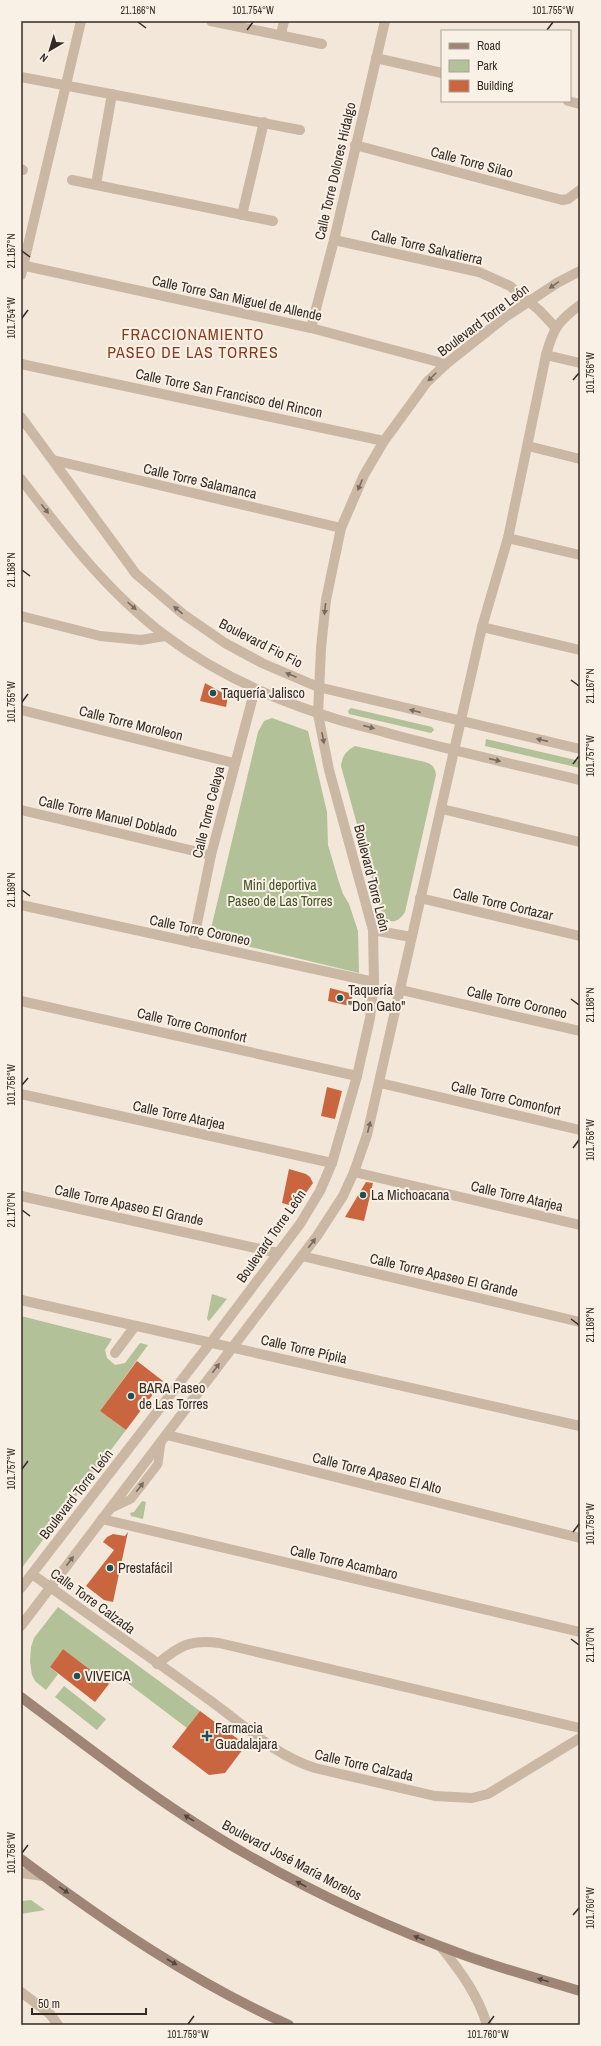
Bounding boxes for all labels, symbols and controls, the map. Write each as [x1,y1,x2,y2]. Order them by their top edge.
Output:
text: 21.166°N [121,4,156,17]
text: 101.754°W [232,4,274,17]
text: 101.755°W [532,4,574,17]
north arrow [30,30,70,70]
legend [441,30,571,102]
text: Road [477,38,501,54]
text: N [37,50,51,65]
text: Park [477,58,497,74]
text: Building [477,78,514,94]
street label: Calle Torre Dolores Hidalgo [310,100,360,242]
street label: Calle Torre Silao [429,142,515,182]
street label: Calle Torre Salvatierra [369,225,485,269]
text: 21.167°N [5,233,18,269]
street label: Calle Torre San Miguel de Allende [150,271,324,325]
street label: Boulevard Torre León [434,280,532,360]
one-way arrow [549,281,559,289]
text: 101.754°W [5,297,18,339]
district label: FRACCIONAMIENTO PASEO DE LAS TORRES [107,323,279,363]
text: 101.756°W [584,352,597,394]
street label: Calle Torre San Francisco del Rincon [134,364,324,422]
one-way arrow [427,372,437,382]
street label: Calle Torre Salamanca [142,459,259,503]
one-way arrow [357,479,363,490]
one-way arrow [41,504,49,515]
text: 21.168°N [5,552,18,588]
one-way arrow [126,601,137,610]
one-way arrow [322,603,328,615]
one-way arrow [173,606,184,615]
street label: Boulevard Fio Fio [216,614,306,672]
text: 21.167°N [584,668,597,704]
one-way arrow [285,672,296,678]
text: 101.755°W [5,681,18,723]
place label: Taquería Jalisco [221,684,305,702]
marker: Taquería Jalisco [208,688,218,698]
street label: Calle Torre Moroleon [77,701,185,745]
one-way arrow [409,707,422,713]
one-way arrow [363,725,375,731]
one-way arrow [320,732,326,744]
text: 101.757°W [584,735,597,777]
one-way arrow [536,737,548,743]
one-way arrow [489,758,501,764]
street label: Calle Torre Celaya [188,764,228,860]
street label: Calle Torre Manuel Doblado [37,791,179,841]
street label: Boulevard Torre León [350,823,394,933]
text: 21.169°N [5,872,18,908]
park label: Mini deportiva Paseo de Las Torres [227,876,333,910]
street label: Calle Torre Cortazar [451,884,555,924]
street label: Calle Torre Coroneo [148,911,252,949]
place label: Taquería "Don Gato" [348,981,405,1015]
street label: Calle Torre Coroneo [465,982,569,1022]
text: 21.168°N [584,987,597,1023]
marker: Taquería "Don Gato" [335,993,345,1003]
street label: Calle Torre Comonfort [135,1004,249,1046]
text: 101.756°W [5,1064,18,1106]
street label: Calle Torre Comonfort [449,1077,563,1119]
street label: Calle Torre Atarjea [131,1096,228,1134]
text: 101.758°W [584,1119,597,1161]
one-way arrow [366,1121,372,1133]
street label: Calle Torre Atarjea [469,1177,566,1216]
street label: Calle Torre Apaseo El Grande [53,1180,205,1230]
street label: Boulevard Torre León [232,1186,310,1286]
place label: La Michoacana [371,1186,450,1204]
marker: La Michoacana [358,1190,368,1200]
text: 21.170°N [5,1192,18,1228]
one-way arrow [308,1237,316,1248]
street label: Calle Torre Apaseo El Grande [368,1249,520,1301]
text: 21.169°N [584,1307,597,1343]
street label: Calle Torre Pípila [259,1330,349,1368]
one-way arrow [212,1363,221,1374]
place label: BARA Paseo de Las Torres [139,1379,209,1413]
marker: BARA Paseo de Las Torres [126,1391,136,1401]
street label: Boulevard Torre León [35,1445,117,1543]
text: 101.757°W [5,1448,18,1490]
street label: Calle Torre Apaseo El Alto [311,1448,443,1498]
one-way arrow [136,1482,144,1492]
text: 101.759°W [584,1503,597,1545]
street label: Calle Torre Acambaro [288,1541,400,1583]
one-way arrow [66,1556,74,1567]
place label: Prestafácil [118,1559,172,1577]
marker: Prestafácil [105,1563,115,1573]
street label: Calle Torre Calzada [47,1564,139,1638]
text: 21.170°N [584,1627,597,1663]
place label: VIVEICA [85,1667,131,1685]
marker: VIVEICA [72,1671,82,1681]
place label: Farmacia Guadalajara [215,1719,278,1753]
marker: Farmacia Guadalajara [202,1731,212,1741]
street label: Calle Torre Calzada [313,1745,416,1785]
one-way arrow [183,1815,195,1822]
street label: Boulevard José María Morelos [219,1816,365,1905]
text: 101.758°W [5,1832,18,1874]
one-way arrow [296,1881,307,1887]
one-way arrow [59,1886,69,1894]
text: 101.760°W [584,1887,597,1929]
one-way arrow [413,1935,425,1941]
one-way arrow [166,1959,178,1966]
one-way arrow [536,1977,548,1983]
scale bar [32,1990,146,2016]
text: 50 m [38,1996,60,2012]
text: 101.759°W [167,2028,209,2041]
text: 101.760°W [467,2028,509,2041]

